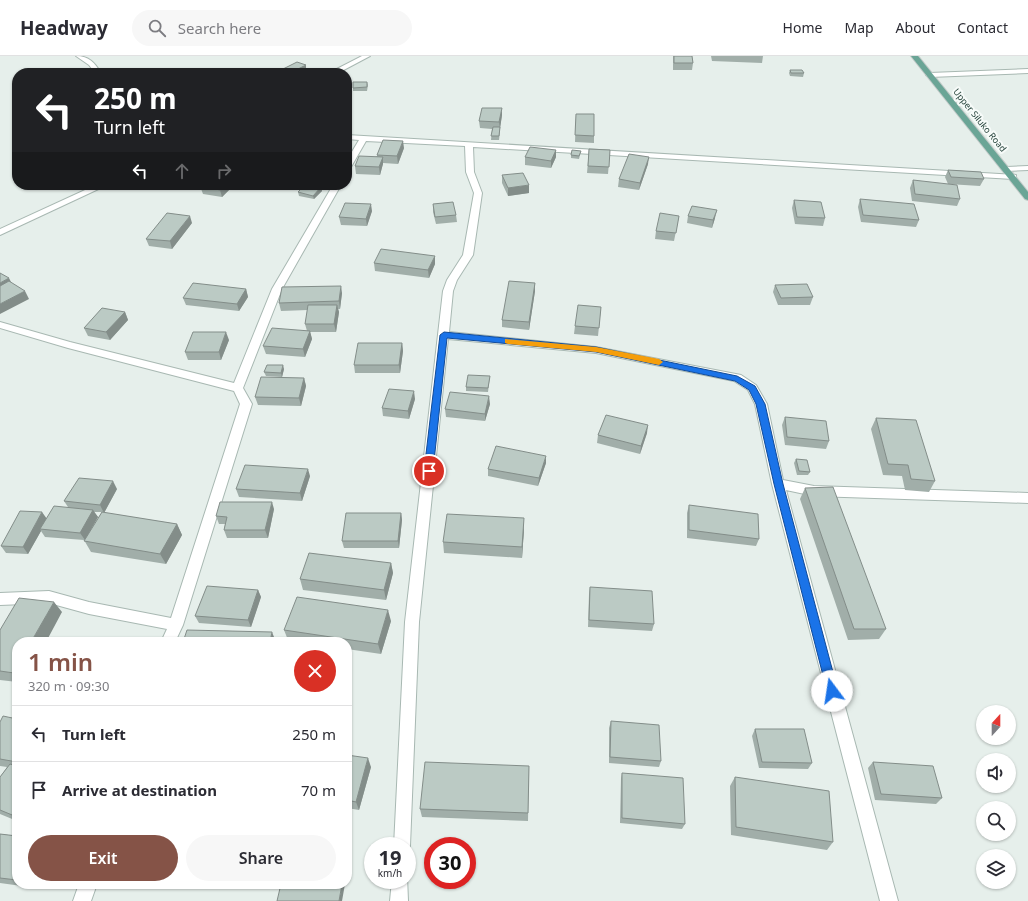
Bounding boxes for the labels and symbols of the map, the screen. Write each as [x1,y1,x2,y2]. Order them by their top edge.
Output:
street label: Upper Siluko Road [950,86,1010,154]
pin [412,454,446,488]
position arrow [811,670,853,712]
north arrow [976,705,1016,745]
speed limit sign: 30 [424,837,476,889]

